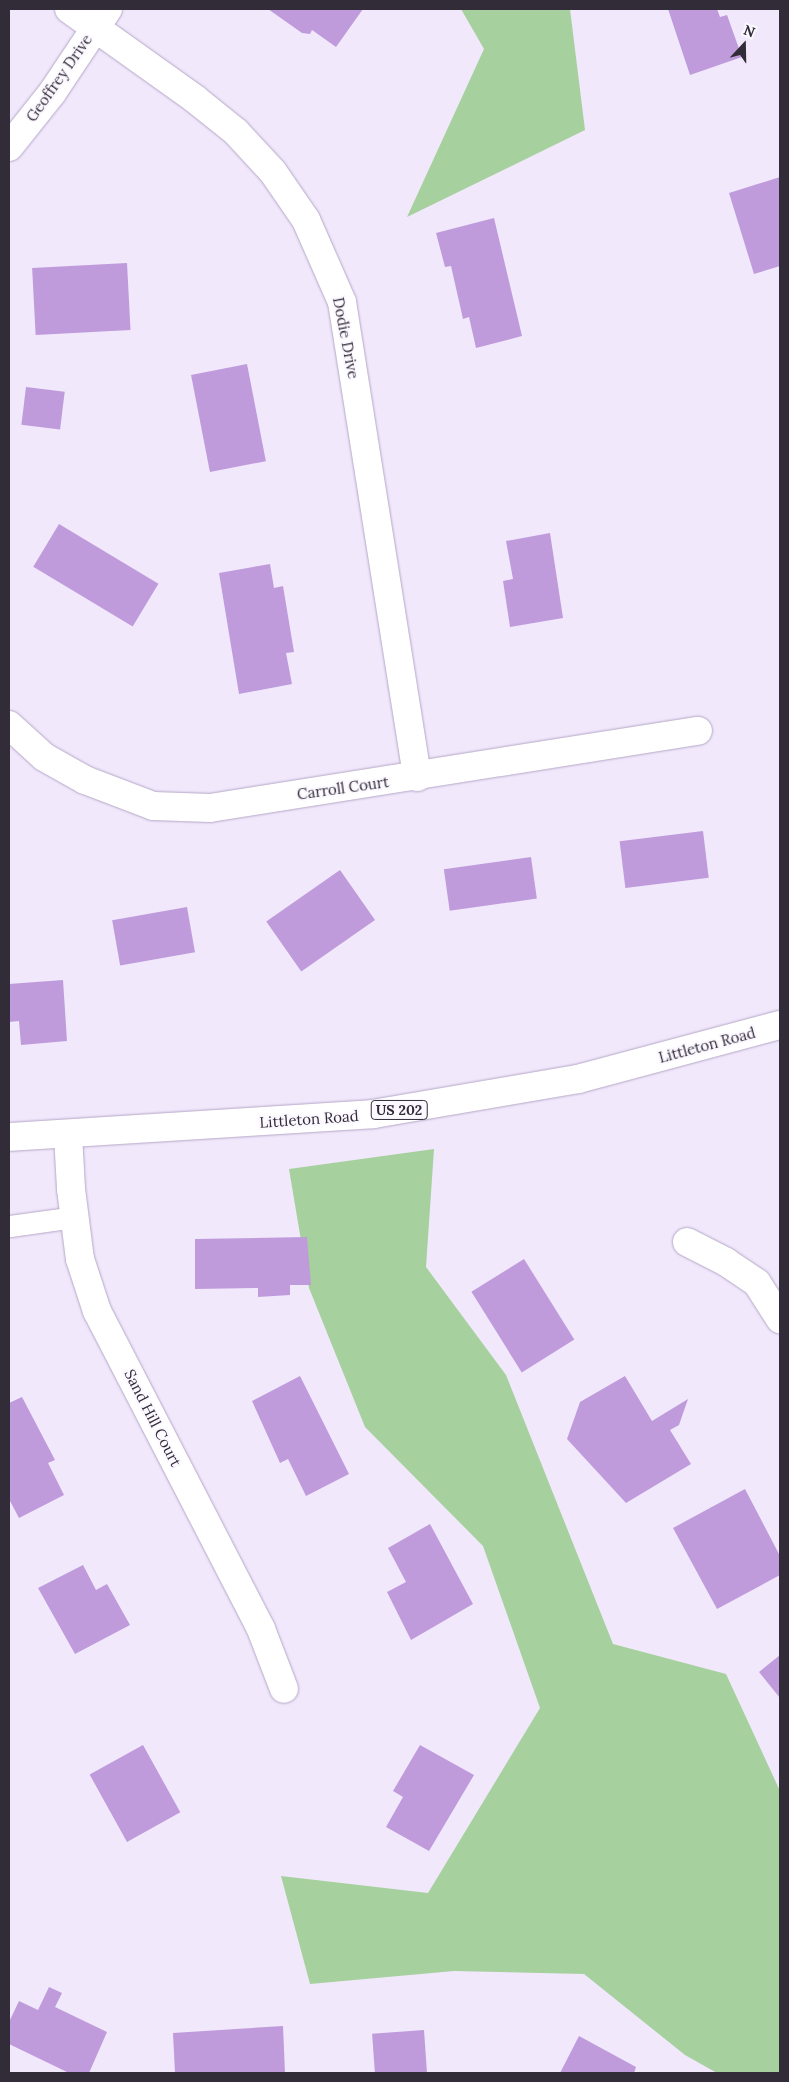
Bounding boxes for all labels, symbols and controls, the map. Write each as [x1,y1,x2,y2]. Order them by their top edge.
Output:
north arrow [719,20,769,70]
text: N [741,21,758,41]
street label: Geoffrey Drive [22,31,96,125]
street label: Dodie Drive [329,296,363,380]
street label: Carroll Court [296,773,390,803]
street label: Littleton Road [657,1023,757,1067]
road number: US 202 [370,1098,428,1122]
street label: Littleton Road [259,1107,359,1131]
street label: Sand Hill Court [121,1366,185,1470]

